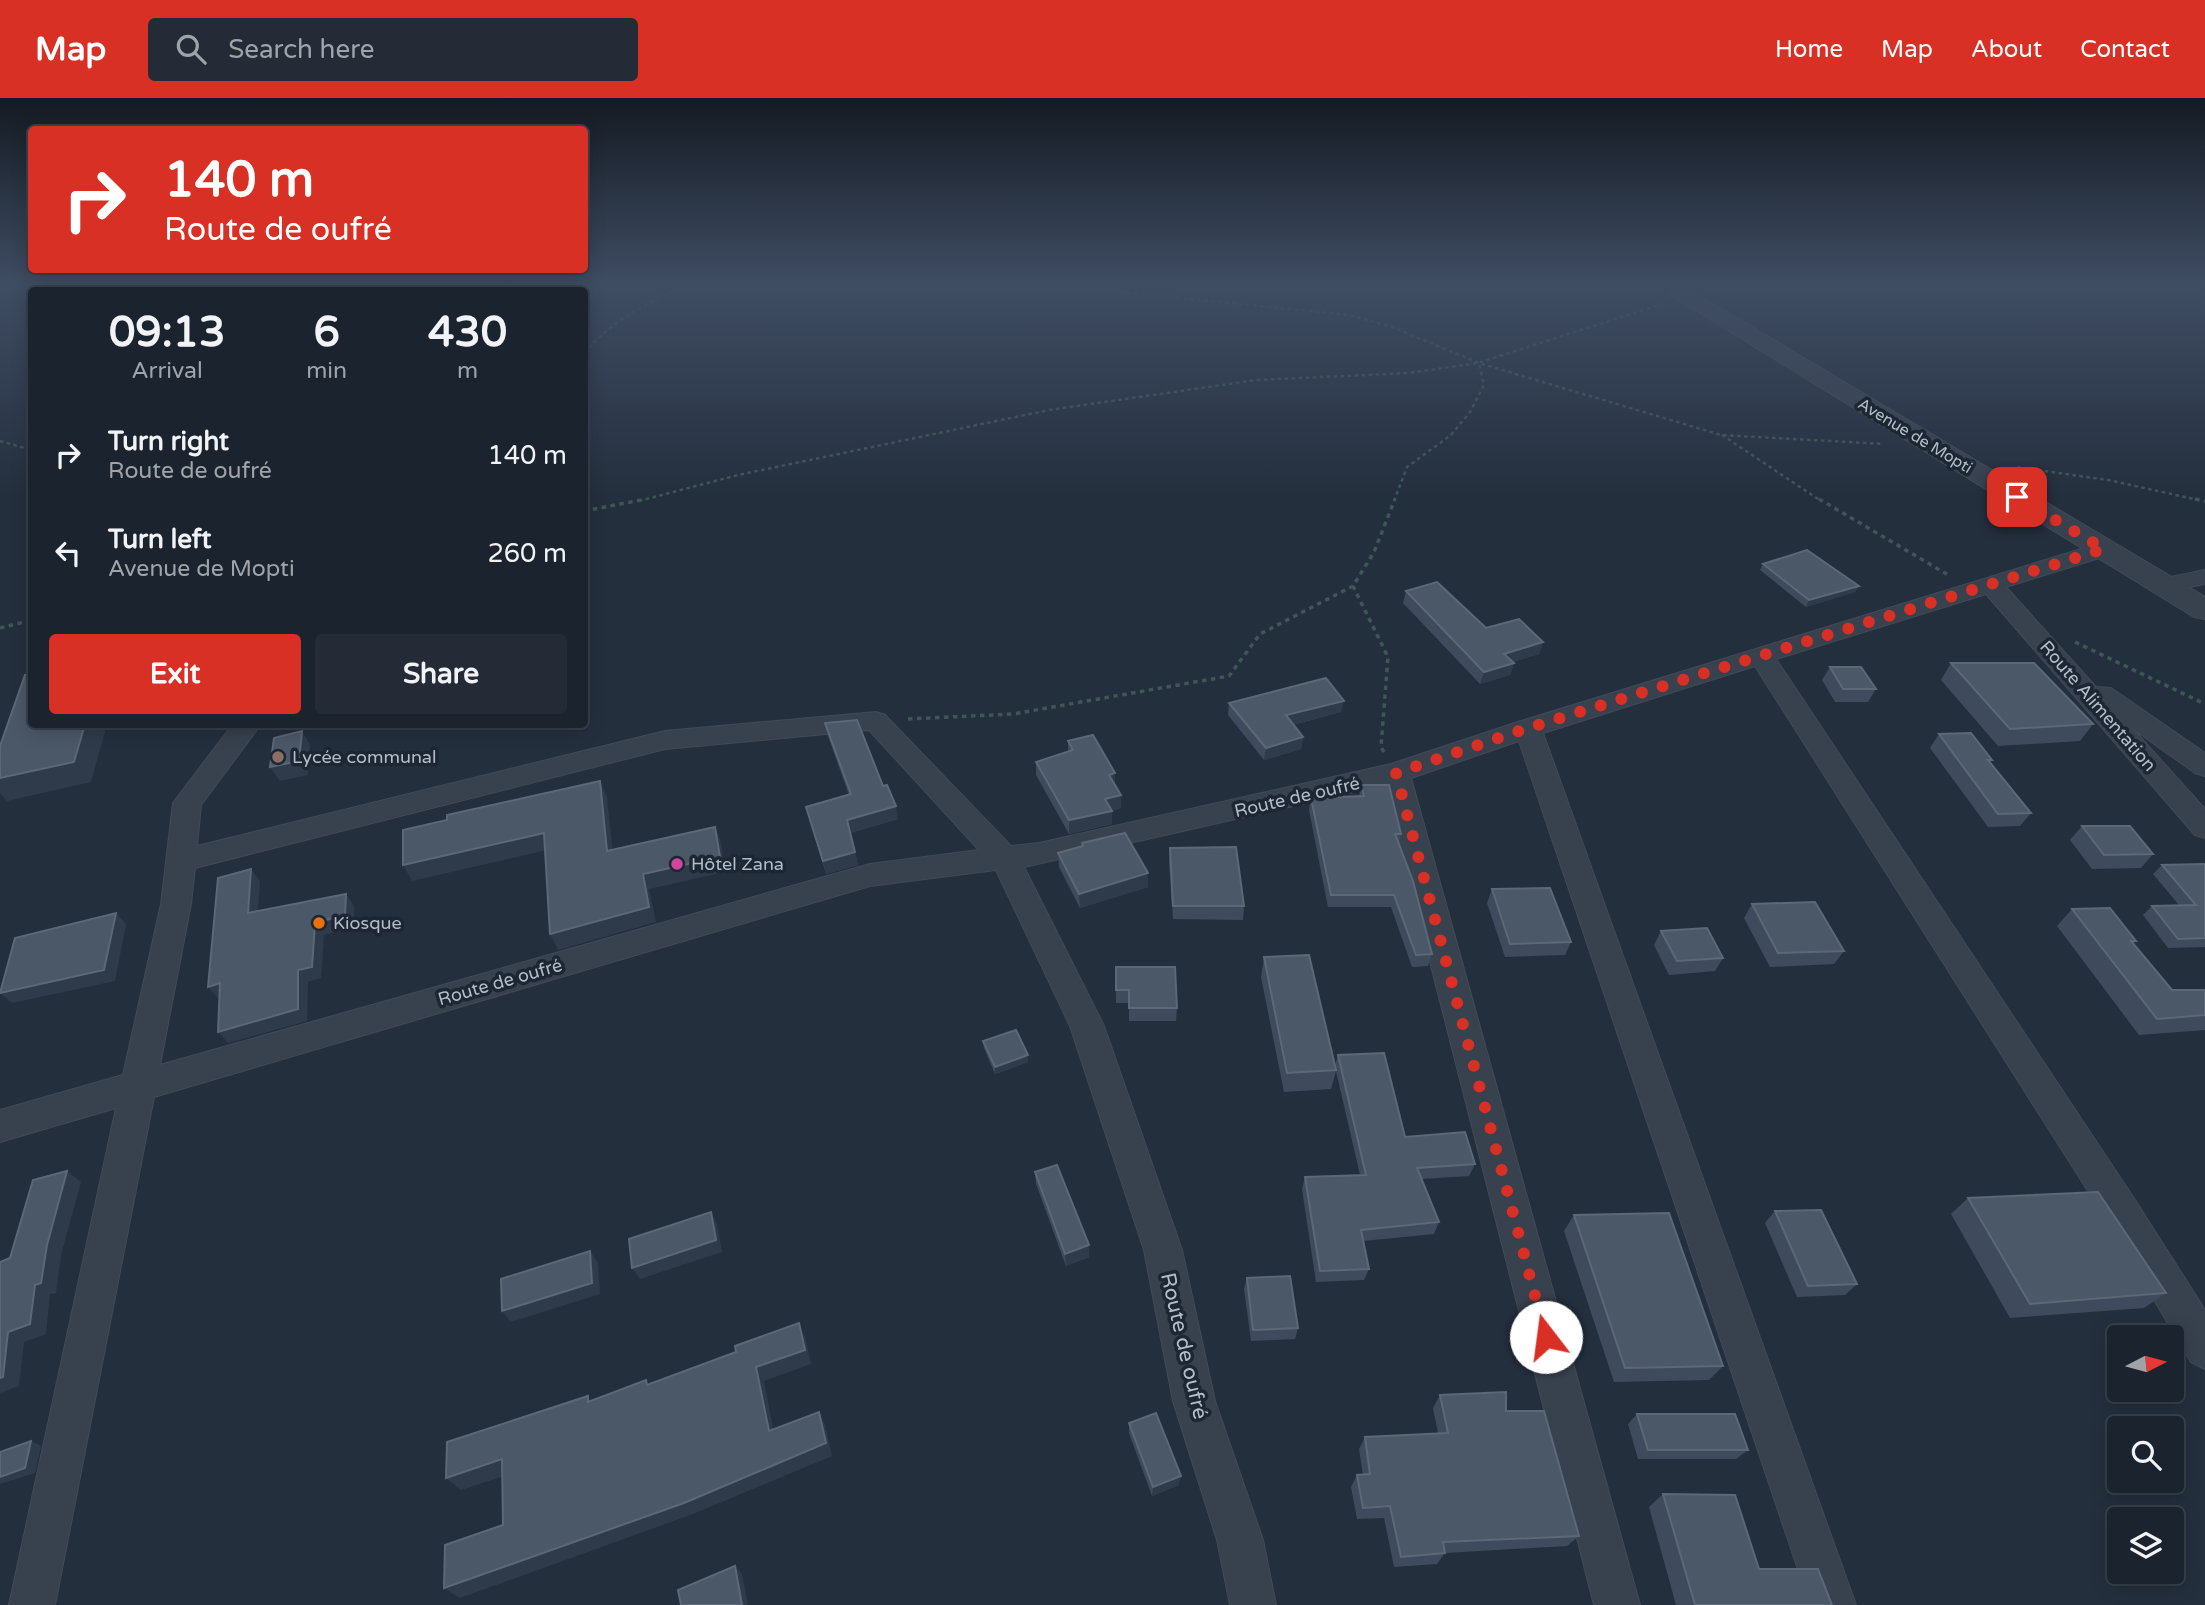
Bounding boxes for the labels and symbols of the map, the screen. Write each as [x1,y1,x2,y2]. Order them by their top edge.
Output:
street label: Avenue de Mopti [1854,394,1976,478]
pin [1987,467,2047,527]
street label: Route Alimentation [2035,636,2161,776]
place label: Lycée communal [292,746,436,768]
marker: Lycée communal [270,749,286,765]
street label: Route de oufré [1232,772,1362,822]
place label: Hôtel Zana [691,853,784,875]
marker: Hôtel Zana [669,856,685,872]
place label: Kiosque [333,912,402,934]
marker: Kiosque [311,915,327,931]
street label: Route de oufré [435,954,565,1010]
street label: Route de oufré [1155,1270,1213,1422]
position arrow [1509,1300,1583,1374]
north arrow [2107,1325,2184,1402]

